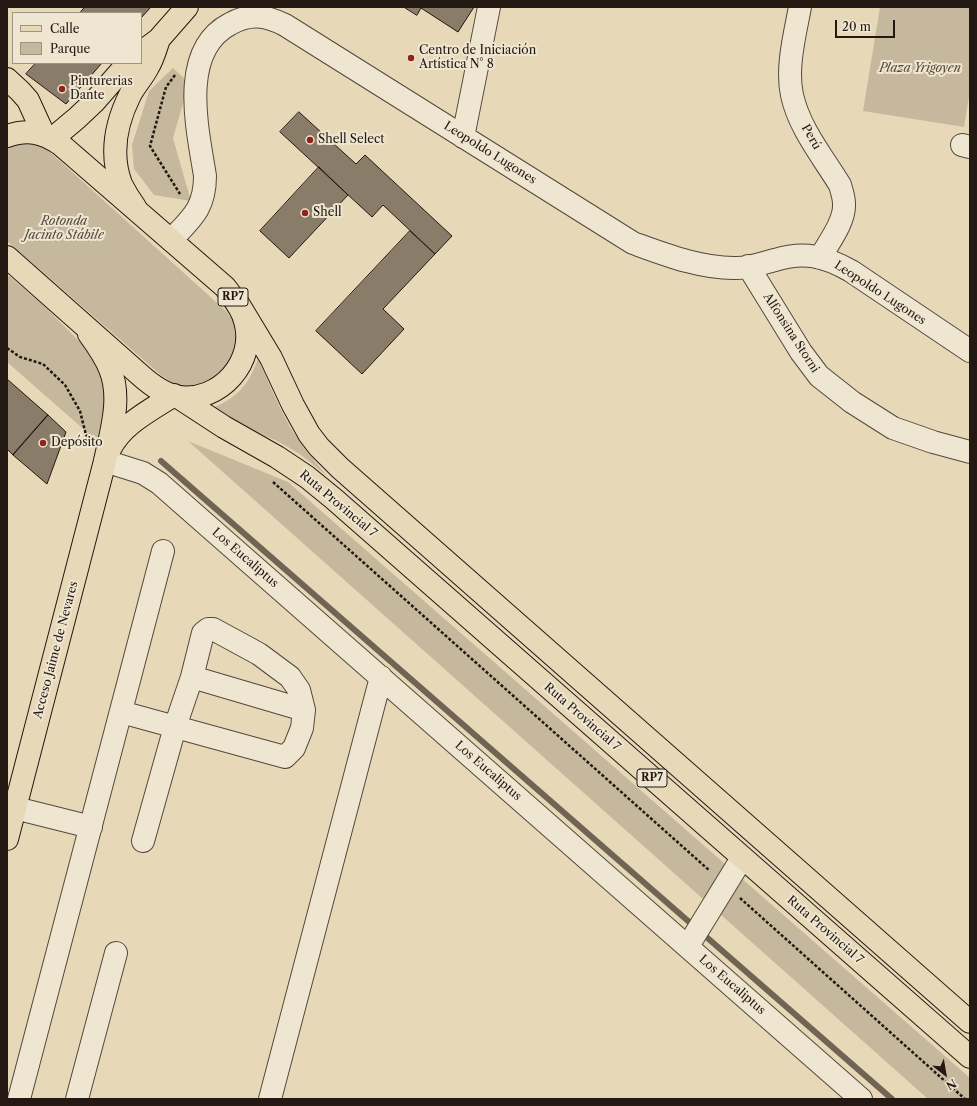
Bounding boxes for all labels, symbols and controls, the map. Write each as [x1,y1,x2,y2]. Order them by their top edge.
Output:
legend [12,12,142,64]
scale bar [837,12,897,38]
text: 20 m [842,19,871,34]
text: Calle [50,21,79,36]
text: Parque [50,41,90,56]
place label: Centro de Iniciación Artística N° 8 [419,44,536,72]
marker: Centro de Iniciación Artística N° 8 [406,53,416,63]
park label: Plaza Yrigoyen [879,62,961,76]
place label: Pinturerias Dante [70,75,133,103]
marker: Pinturerias Dante [57,84,67,94]
street label: Leopoldo Lugones [441,119,539,187]
street label: Perú [798,122,824,152]
place label: Shell Select [318,133,384,147]
marker: Shell Select [305,135,315,145]
place label: Shell [313,206,342,220]
marker: Shell [300,208,310,218]
park label: Rotonda Jacinto Stábile [24,215,104,243]
street label: Leopoldo Lugones [831,258,929,328]
road number: RP7 [218,288,248,306]
street label: Alfonsina Storni [760,290,822,376]
place label: Depósito [51,436,103,450]
marker: Depósito [38,438,48,448]
street label: Ruta Provincial 7 [296,468,380,540]
street label: Los Eucaliptus [209,525,281,591]
street label: Acceso Jaime de Nevares [31,580,81,720]
street label: Ruta Provincial 7 [541,680,623,754]
street label: Los Eucaliptus [452,738,524,804]
road number: RP7 [637,769,667,787]
street label: Ruta Provincial 7 [784,893,866,967]
street label: Los Eucaliptus [696,952,768,1018]
north arrow [925,1054,965,1094]
text: N [943,1076,959,1093]

